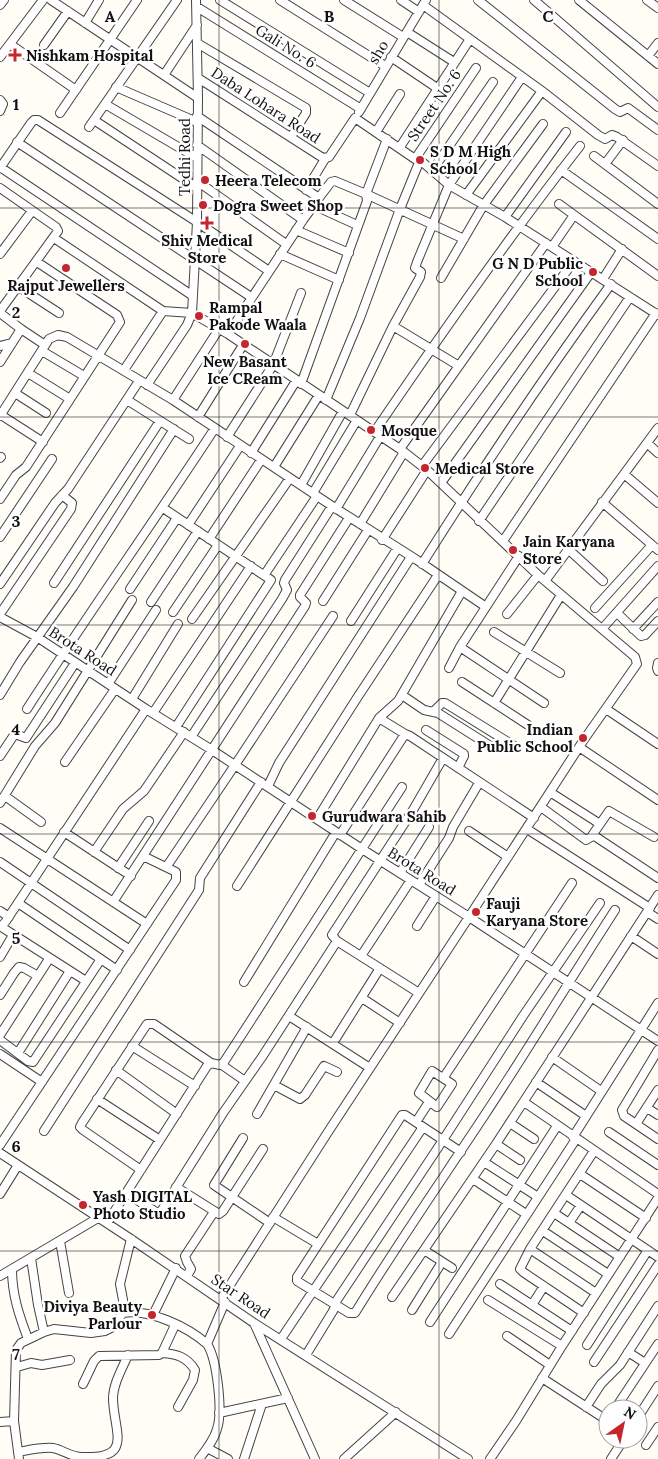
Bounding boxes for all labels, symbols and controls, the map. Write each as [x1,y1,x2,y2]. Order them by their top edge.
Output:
text: A [105,6,116,26]
text: B [324,6,335,26]
text: C [542,6,554,26]
street label: Gali No. 6 [252,20,320,72]
street label: sho [363,36,393,67]
place label: Nishkam Hospital [26,46,154,65]
marker: Nishkam Hospital [8,48,22,62]
street label: Daba Lohara Road [208,63,324,147]
street label: Street No. 6 [403,65,465,145]
text: 1 [13,94,19,114]
street label: Tedhi Road [175,118,194,196]
place label: S D M High School [430,142,512,178]
marker: S D M High School [414,154,426,166]
place label: Heera Telecom [215,171,322,190]
marker: Heera Telecom [199,174,211,186]
place label: Dogra Sweet Shop [213,196,343,215]
marker: Dogra Sweet Shop [197,199,209,211]
marker: Shiv Medical Store [201,217,213,229]
place label: Shiv Medical Store [161,231,253,267]
place label: G N D Public School [492,254,583,290]
marker: Rajput Jewellers [60,262,72,274]
marker: G N D Public School [587,266,599,278]
place label: Rajput Jewellers [7,276,125,295]
place label: Rampal Pakode Waala [209,298,307,334]
text: 2 [12,302,20,322]
marker: Rampal Pakode Waala [193,310,205,322]
marker: New Basant Ice CReam [239,338,251,350]
place label: New Basant Ice CReam [203,352,288,388]
place label: Mosque [381,421,437,440]
marker: Mosque [365,424,377,436]
place label: Medical Store [435,459,534,478]
marker: Medical Store [419,462,431,474]
text: 3 [12,511,21,531]
place label: Jain Karyana Store [523,532,615,568]
marker: Jain Karyana Store [507,544,519,556]
street label: Brota Road [46,622,120,680]
text: 4 [12,719,21,739]
place label: Indian Public School [477,720,573,756]
marker: Indian Public School [577,732,589,744]
place label: Gurudwara Sahib [322,807,447,826]
marker: Gurudwara Sahib [306,810,318,822]
street label: Brota Road [384,843,460,899]
place label: Fauji Karyana Store [486,894,588,930]
marker: Fauji Karyana Store [470,906,482,918]
text: 5 [12,928,21,948]
text: 6 [11,1136,21,1156]
place label: Yash DIGITAL Photo Studio [93,1187,192,1223]
marker: Yash DIGITAL Photo Studio [77,1199,89,1211]
street label: Star Road [208,1269,274,1323]
place label: Diviya Beauty Parlour [43,1297,143,1333]
marker: Diviya Beauty Parlour [146,1309,158,1321]
text: 7 [12,1344,20,1364]
north arrow [598,1399,648,1449]
text: N [621,1403,640,1424]

